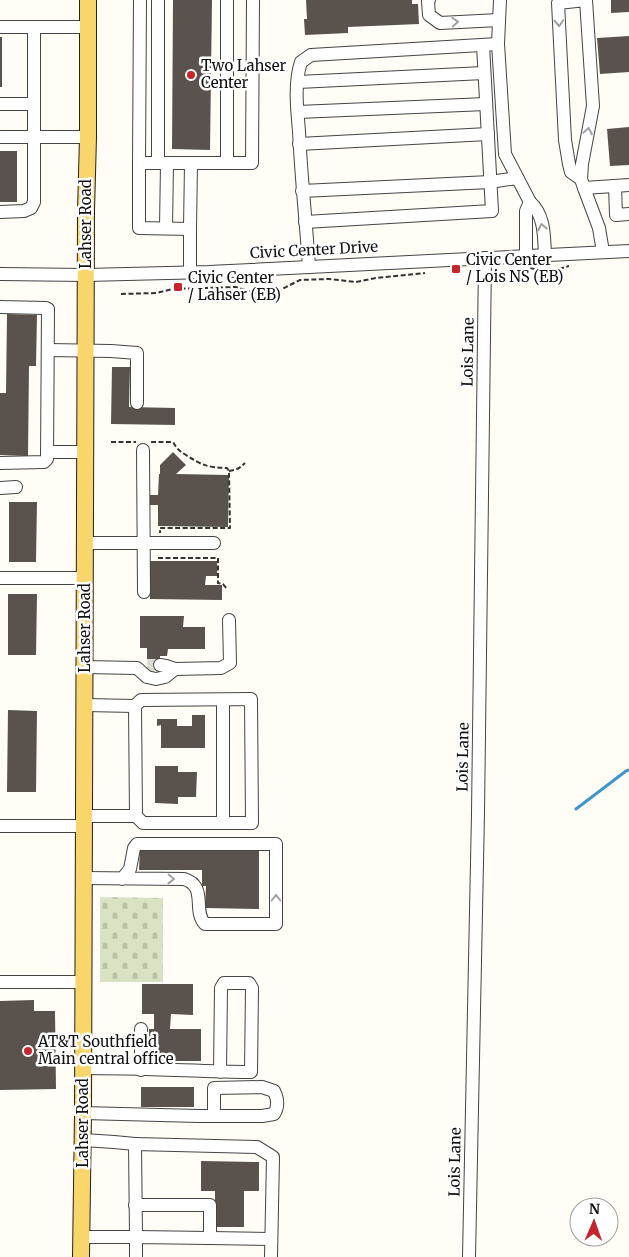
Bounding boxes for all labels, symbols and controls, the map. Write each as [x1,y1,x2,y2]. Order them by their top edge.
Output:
one-way arrow [452,17,460,27]
one-way arrow [554,20,565,28]
place label: Two Lahser Center [201,56,287,92]
marker: Two Lahser Center [185,69,197,81]
one-way arrow [583,127,593,135]
street label: Lahser Road [76,179,95,269]
one-way arrow [537,222,548,231]
street label: Civic Center Drive [249,237,379,262]
place label: Civic Center / Lois NS (EB) [466,250,563,286]
marker: Civic Center / Lois NS (EB) [450,263,462,275]
place label: Civic Center / Lahser (EB) [188,268,281,304]
marker: Civic Center / Lahser (EB) [172,281,184,293]
street label: Lois Lane [457,317,478,387]
street label: Lahser Road [75,583,94,673]
street label: Lois Lane [452,722,473,792]
one-way arrow [168,874,175,884]
one-way arrow [271,894,281,902]
place label: AT&T Southfield Main central office [37,1032,174,1068]
marker: AT&T Southfield Main central office [22,1045,34,1057]
street label: Lahser Road [73,1078,92,1168]
street label: Lois Lane [444,1127,465,1197]
north arrow [569,1197,619,1247]
text: N [589,1200,600,1218]

